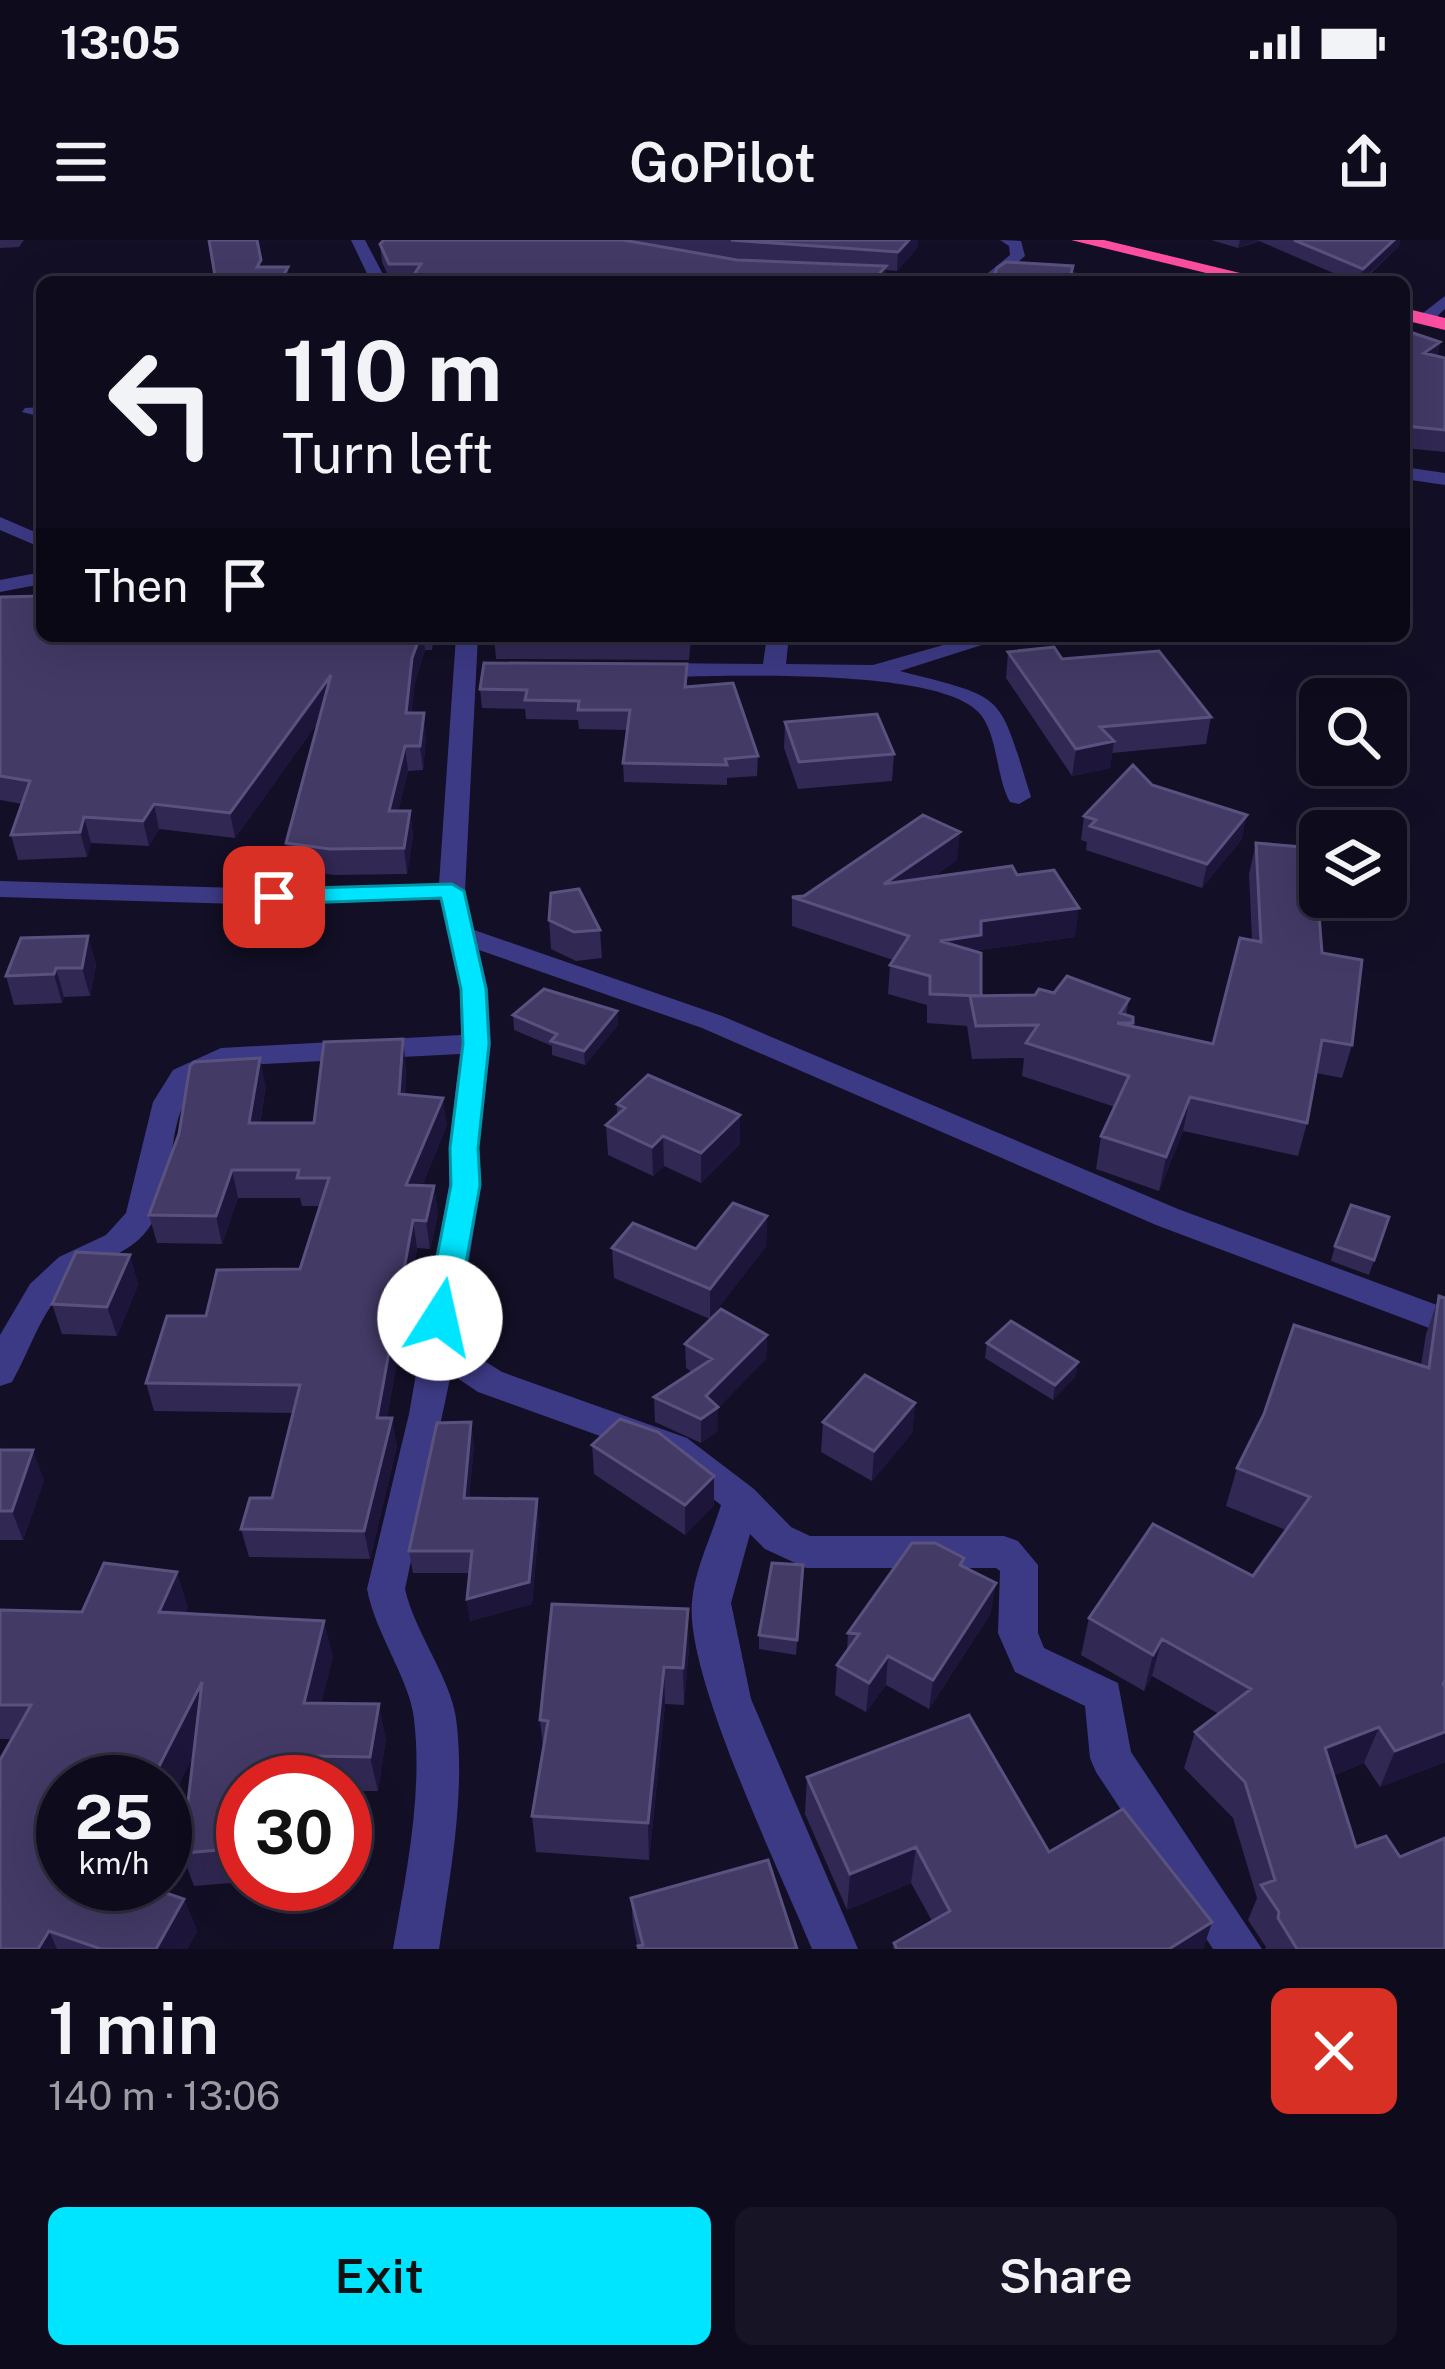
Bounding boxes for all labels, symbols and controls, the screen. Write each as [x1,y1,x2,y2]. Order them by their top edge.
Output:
text: 13:05 [60,16,181,69]
icon: menu [48,129,114,195]
icon: share [1331,129,1397,195]
text: GoPilot [629,131,816,194]
text: 110 m [282,321,502,420]
icon: left [84,324,240,480]
text: Turn left [282,422,493,485]
icon: arrive [212,552,278,618]
text: Then [84,559,188,612]
map controls [1299,678,1407,918]
button: search [1299,678,1407,786]
button: layers [1299,810,1407,918]
pin [223,846,325,948]
icon: arrive [241,864,307,930]
position arrow [377,1255,503,1381]
speed limit sign: 30 [216,1755,372,1911]
text: 25 [75,1782,153,1853]
text: km/h [79,1845,149,1881]
text: 1 min [48,1986,219,2070]
button: close [1271,1988,1397,2114]
text: 140 m · 13:06 [48,2073,280,2119]
button: Exit [48,2207,711,2345]
button: Share [735,2207,1397,2345]

